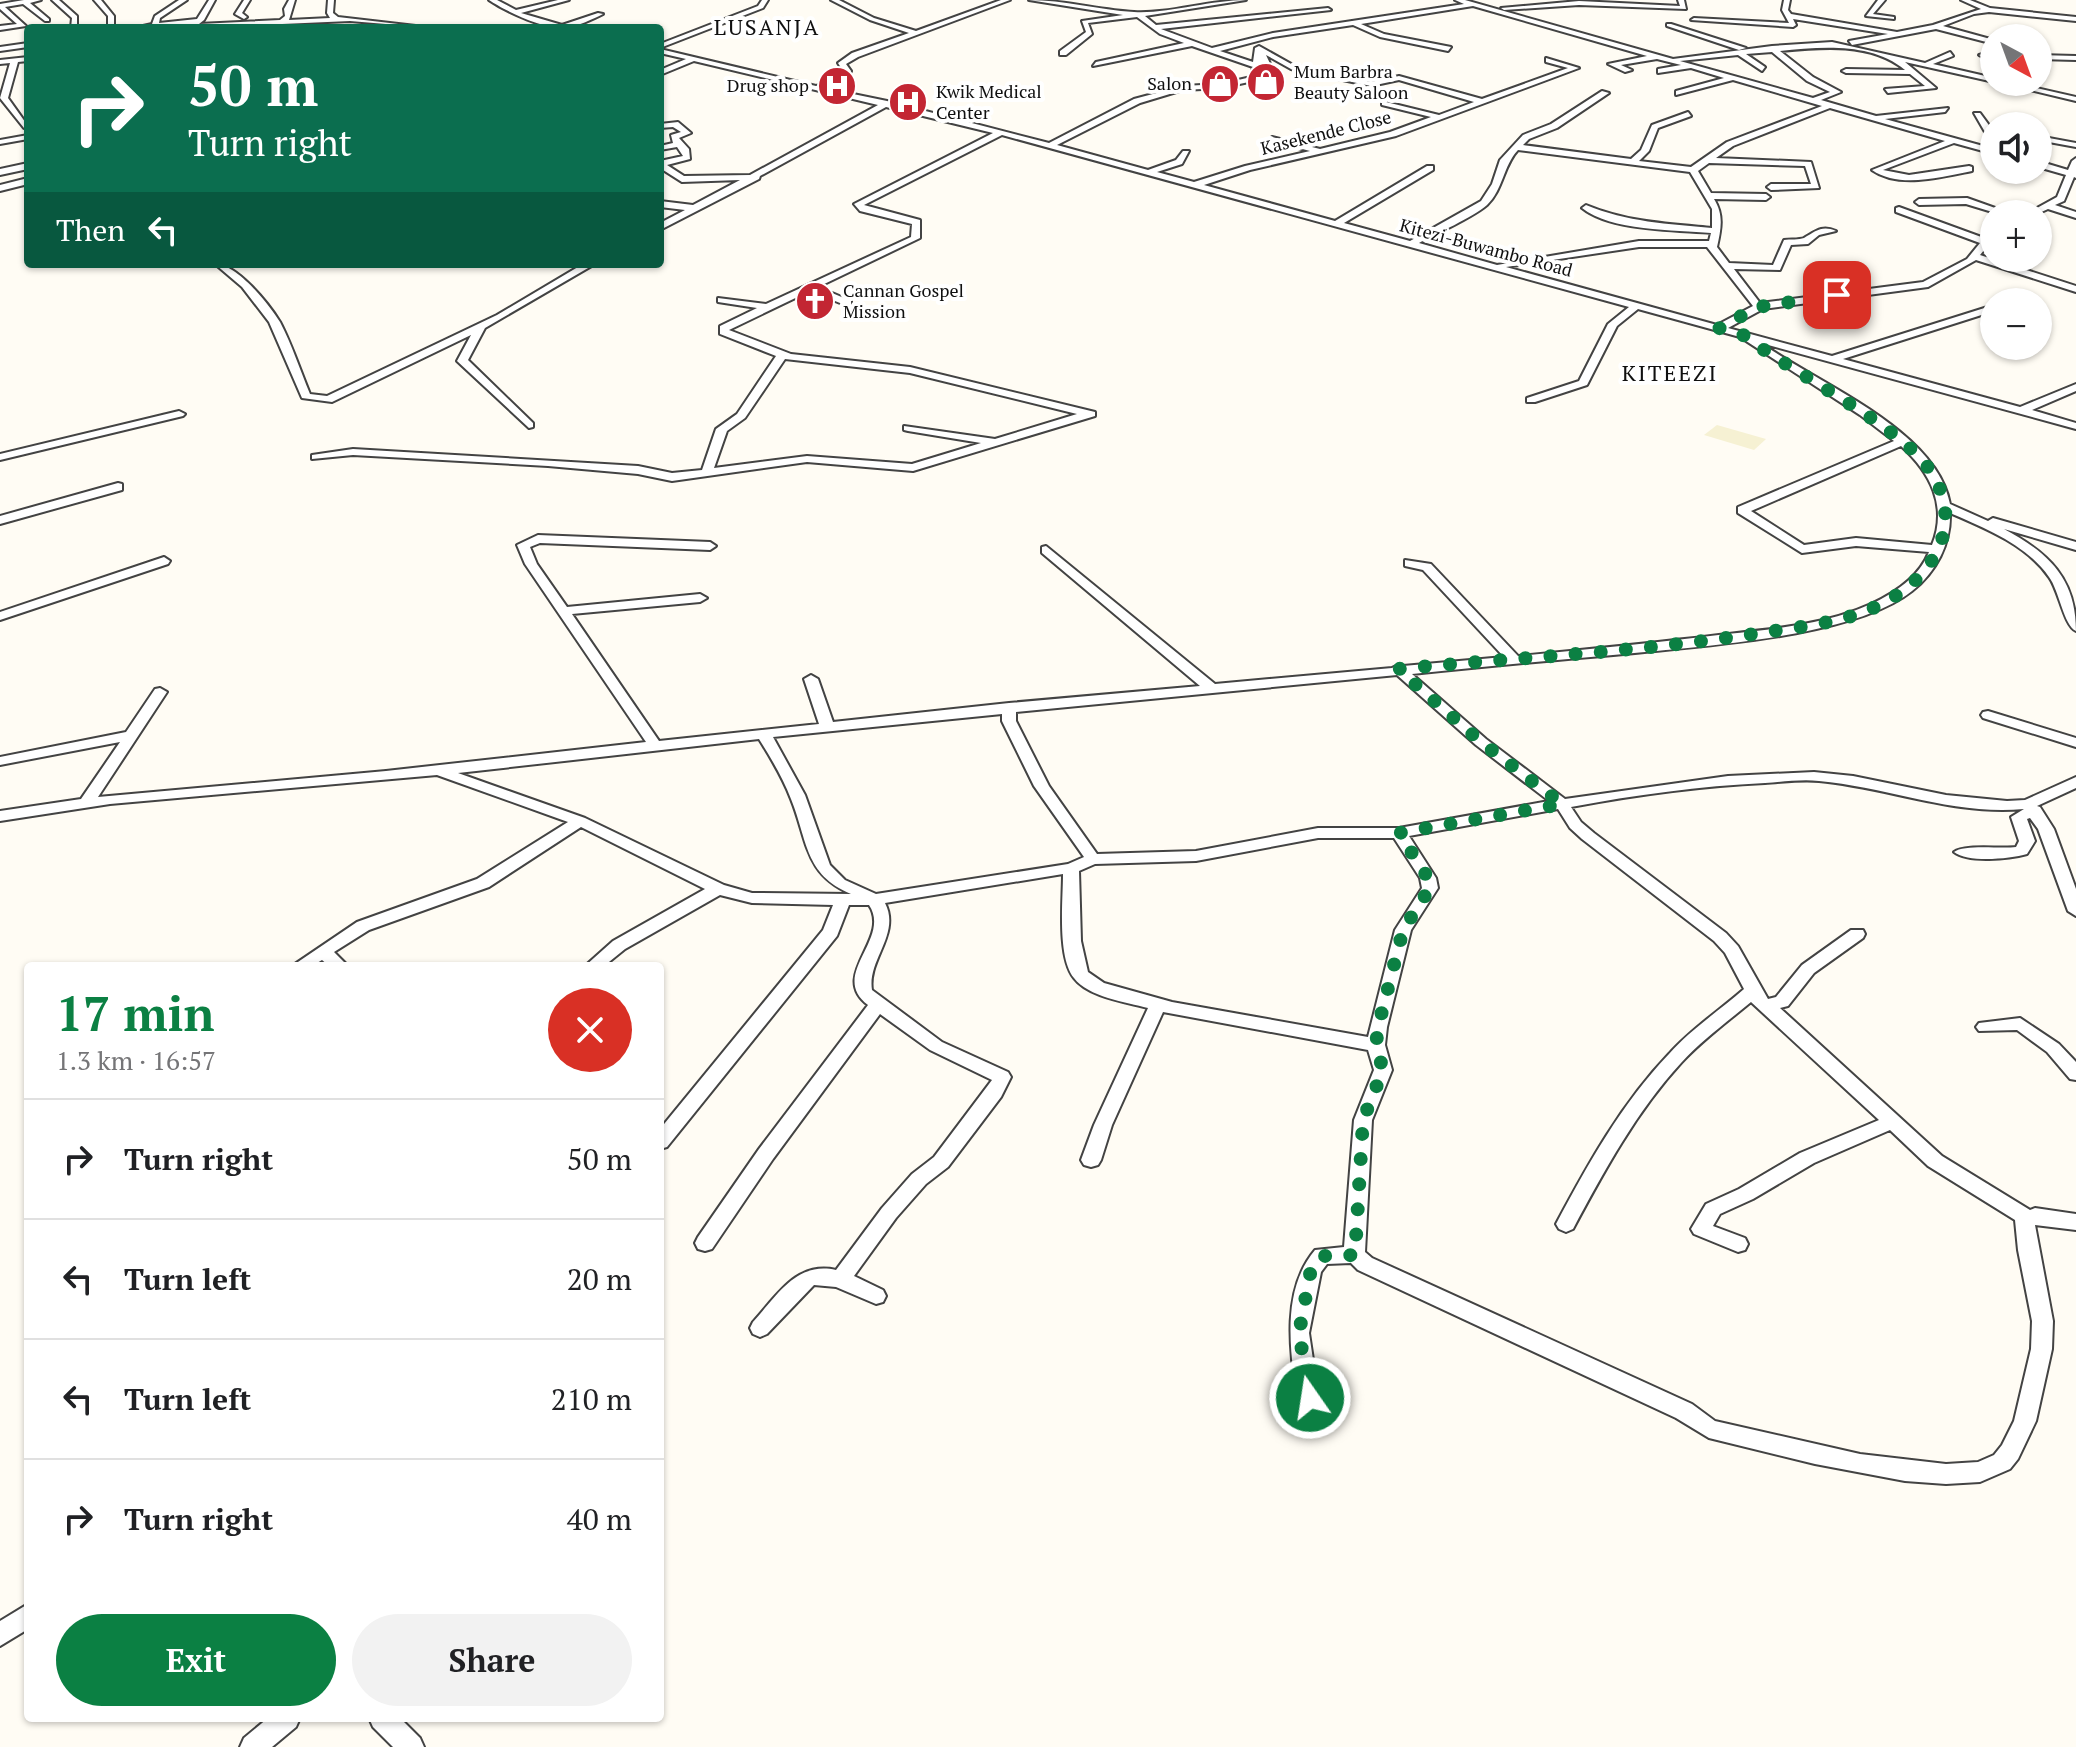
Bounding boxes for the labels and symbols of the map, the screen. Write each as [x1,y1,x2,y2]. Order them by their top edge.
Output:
district label: LUSANJA [714,12,820,41]
north arrow [1980,24,2052,96]
place label: Mum Barbra Beauty Saloon [1294,59,1409,104]
shop icon: Mum Barbra Beauty Saloon [1245,61,1287,103]
shop icon: Salon [1199,63,1241,105]
hospital icon: Drug shop [816,65,858,107]
place label: Salon [1147,71,1192,95]
place label: Drug shop [727,73,809,97]
place label: Kwik Medical Center [936,79,1042,124]
hospital icon: Kwik Medical Center [887,81,929,123]
street label: Kasekende Close [1258,104,1393,160]
street label: Kitezi-Buwambo Road [1397,212,1575,282]
pin [1803,261,1871,329]
place label: Cannan Gospel Mission [843,278,964,323]
church icon: Cannan Gospel Mission [794,280,836,322]
district label: KITEEZI [1622,358,1718,387]
position arrow [1268,1356,1352,1440]

